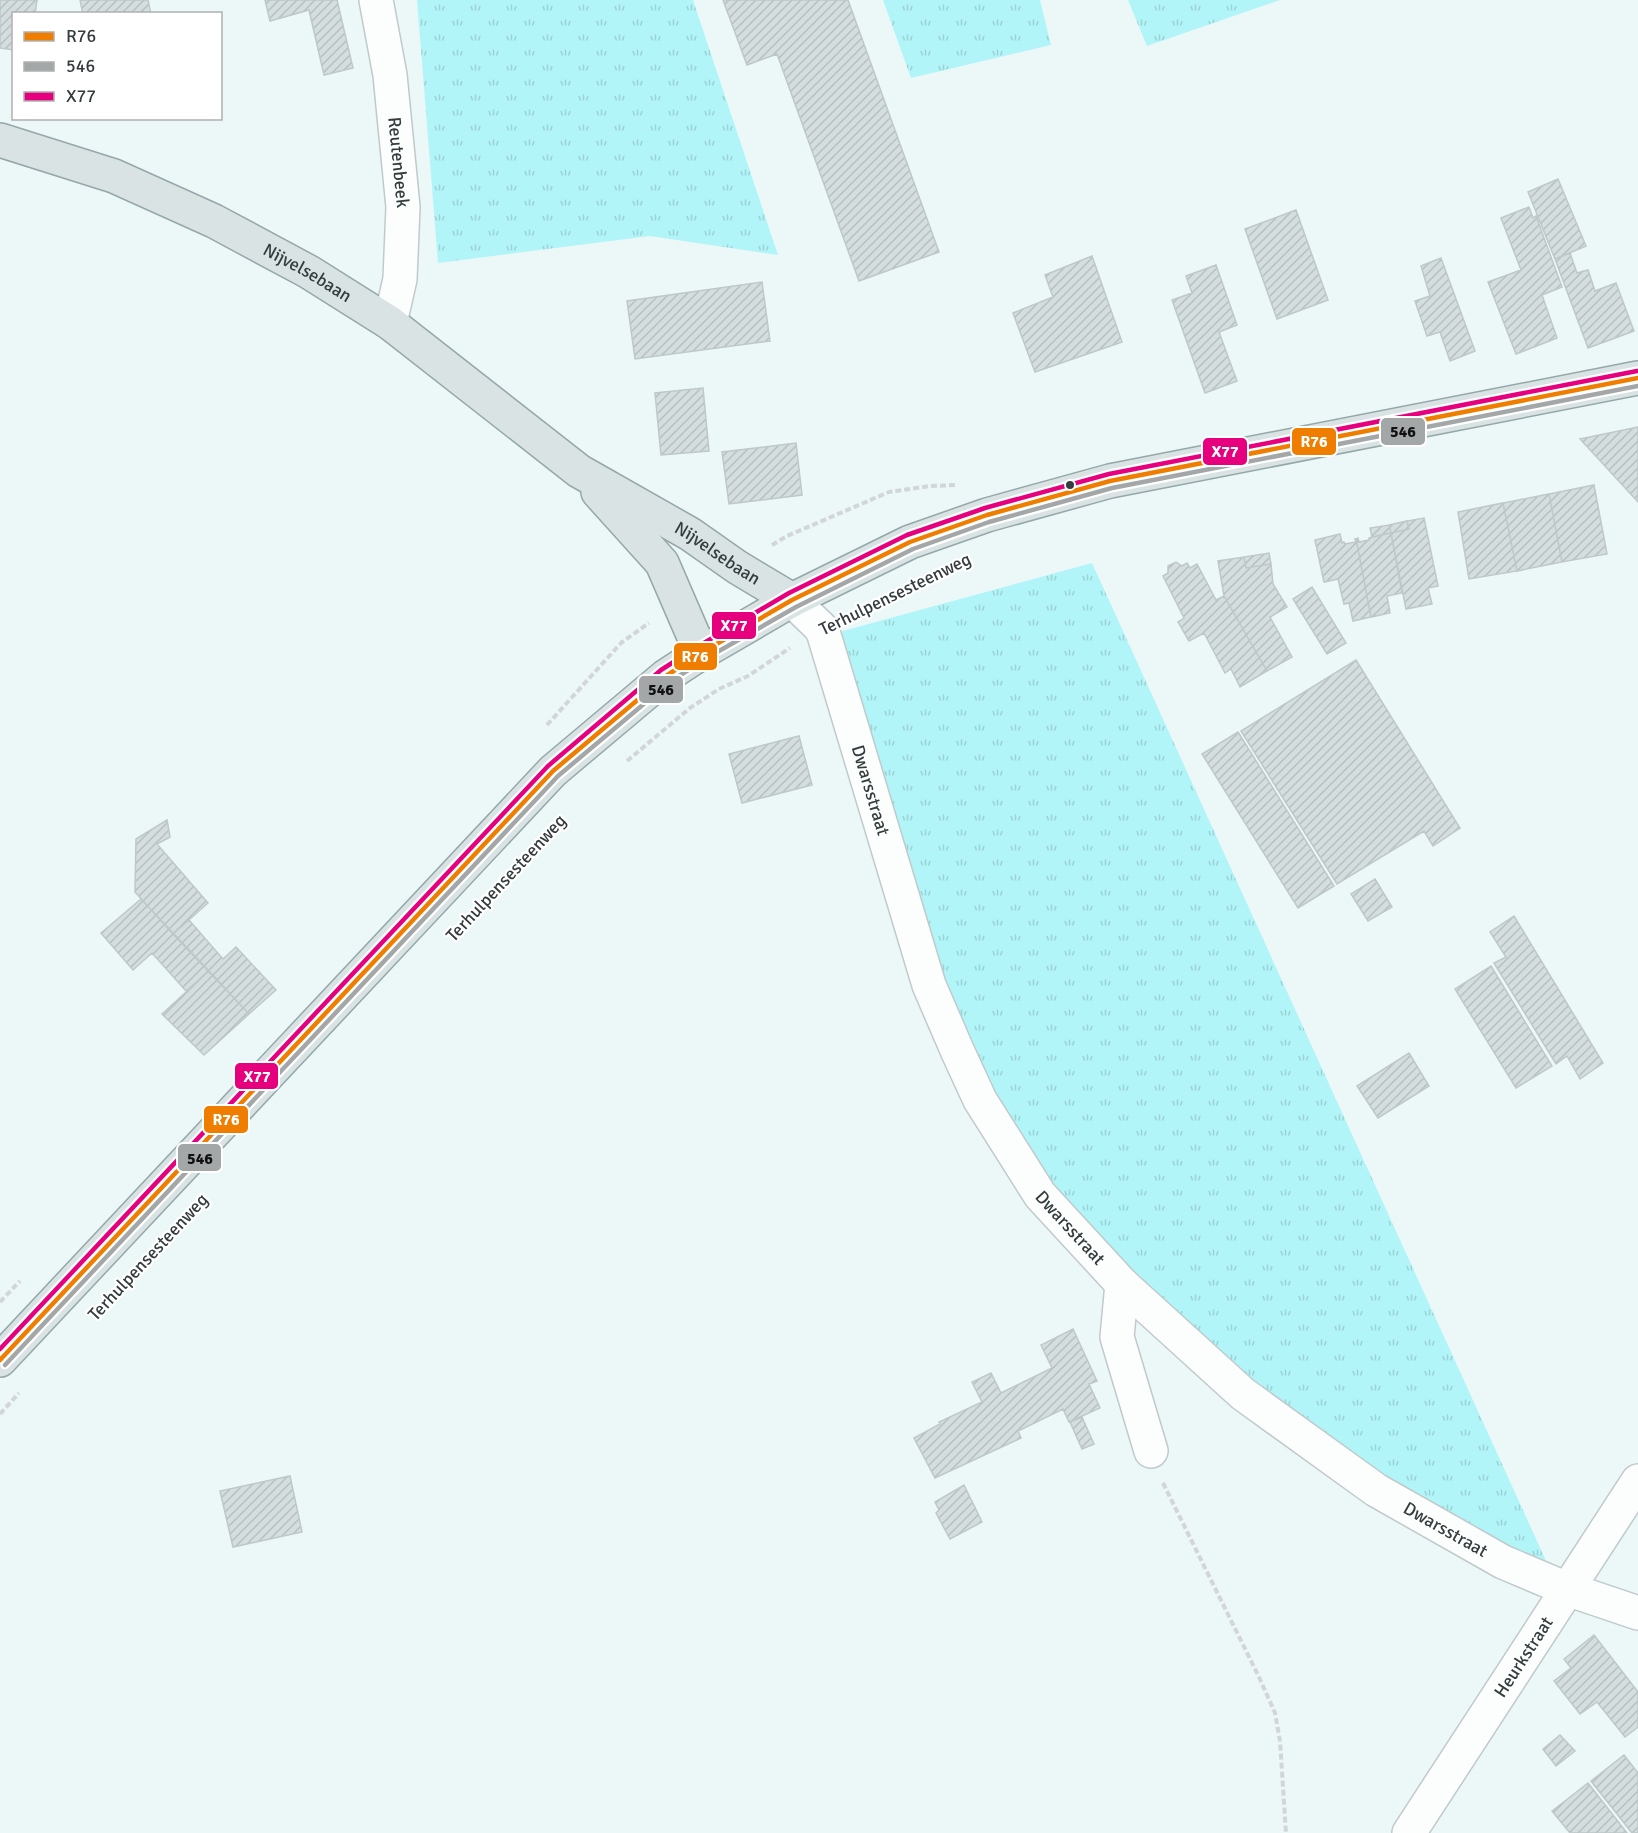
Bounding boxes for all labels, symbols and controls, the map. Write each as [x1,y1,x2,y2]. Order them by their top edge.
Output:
legend [12,12,222,120]
text: R76 [66,25,96,47]
text: 546 [66,55,95,77]
text: X77 [66,85,96,107]
street label: Reutenbeek [383,116,414,209]
street label: Nijvelsebaan [259,238,356,307]
line badge: 546 [1380,417,1426,446]
text: 546 [1390,422,1416,442]
line badge: R76 [1291,427,1337,456]
text: R76 [1300,432,1328,452]
line badge: X77 [1202,437,1248,466]
text: X77 [1211,442,1239,462]
unlabelled marker [1064,479,1076,491]
street label: Nijvelsebaan [671,517,765,590]
street label: Terhulpensesteenweg [816,548,974,640]
line badge: X77 [711,611,757,640]
text: X77 [720,616,748,636]
line badge: R76 [673,642,718,671]
text: R76 [681,647,709,667]
line badge: 546 [638,675,684,704]
text: 546 [648,680,674,700]
street label: Dwarsstraat [847,742,895,838]
street label: Terhulpensesteenweg [441,810,571,946]
line badge: X77 [234,1062,279,1090]
text: X77 [243,1067,271,1087]
line badge: R76 [203,1105,249,1134]
text: R76 [212,1110,240,1130]
line badge: 546 [177,1143,222,1172]
text: 546 [187,1149,213,1169]
street label: Dwarsstraat [1030,1186,1110,1269]
street label: Terhulpensesteenweg [83,1189,213,1325]
street label: Dwarsstraat [1400,1497,1492,1562]
street label: Heurkstraat [1489,1613,1558,1701]

